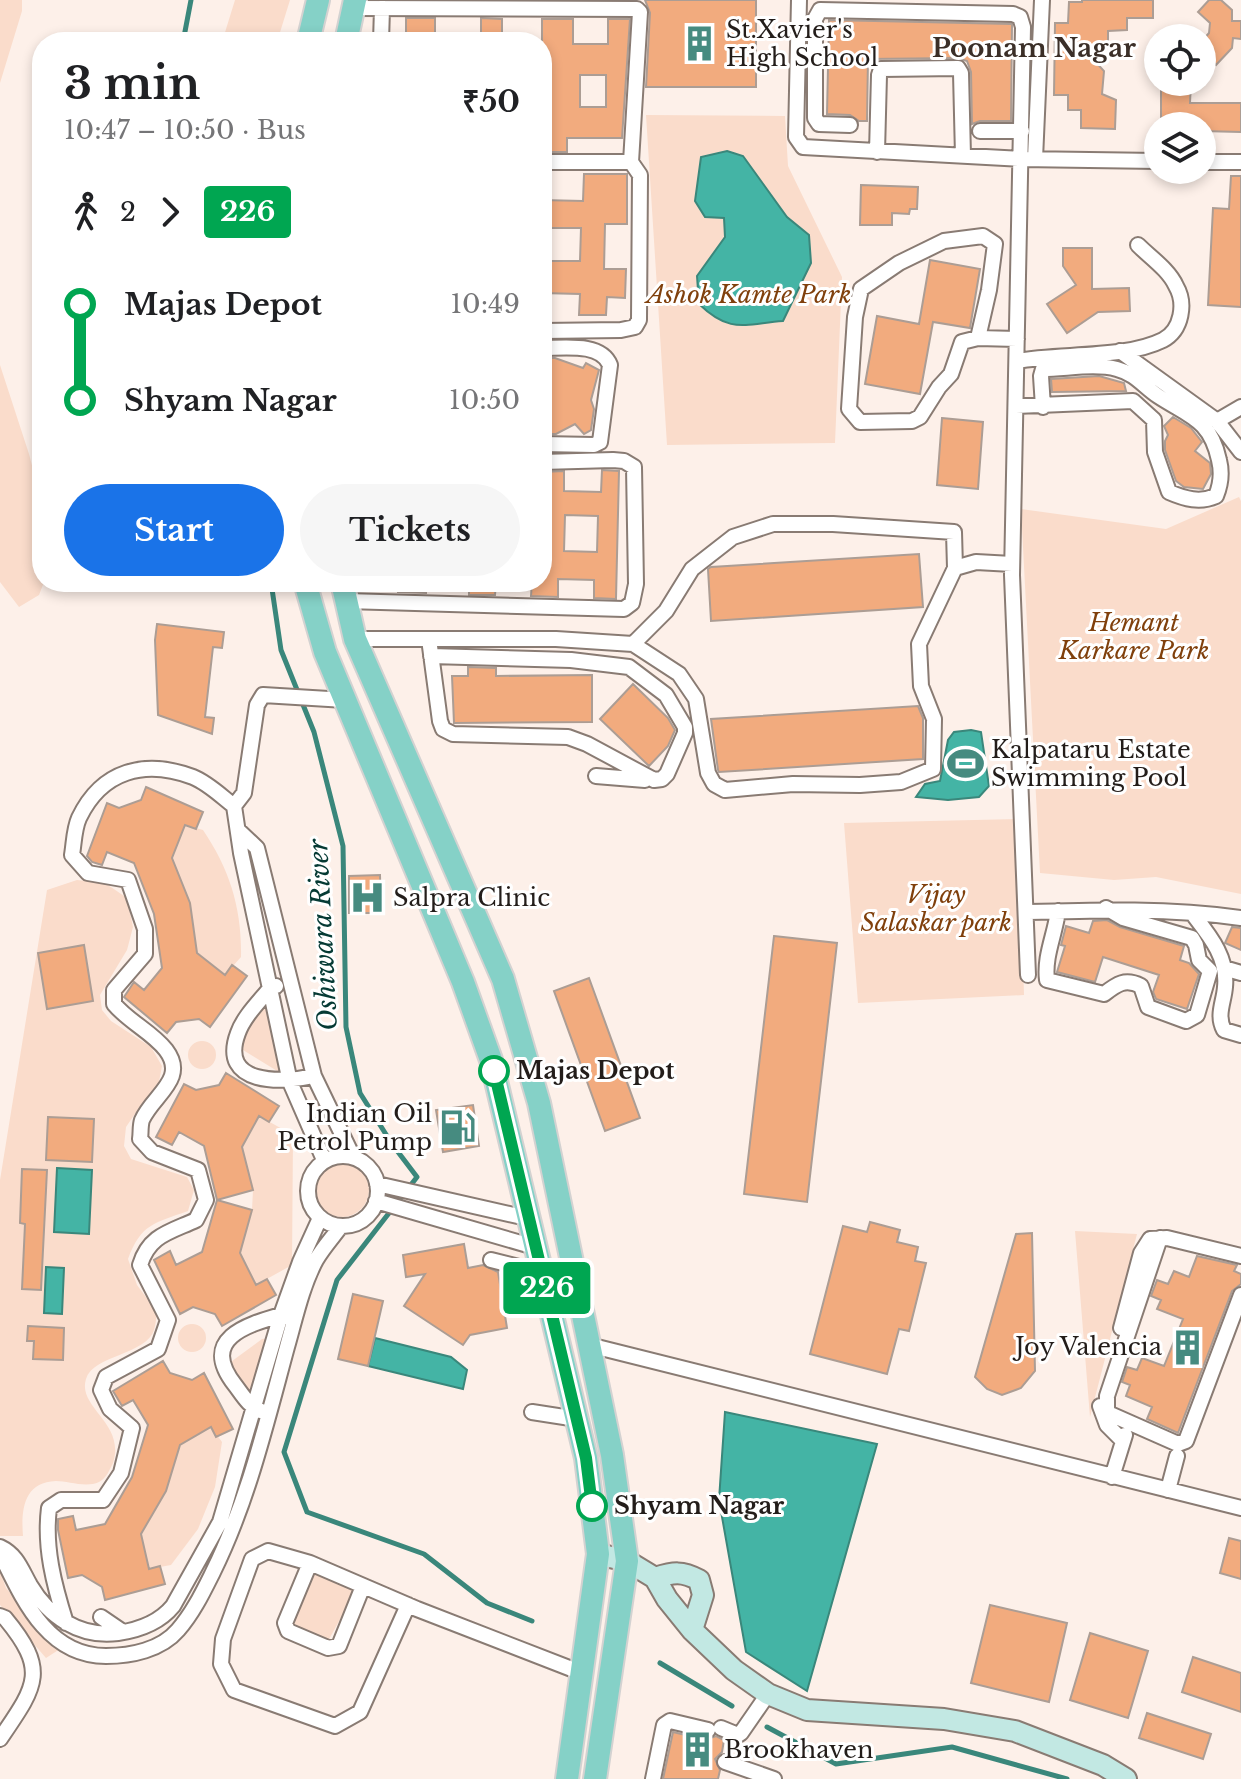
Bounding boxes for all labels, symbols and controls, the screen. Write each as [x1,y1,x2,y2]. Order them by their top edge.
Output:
place label: St.Xavier's High School [726,15,878,72]
map controls [1144,24,1216,184]
button: locate [1144,24,1216,96]
building icon: St.Xavier's High School [681,25,719,63]
district label: Poonam Nagar [932,32,1136,64]
text: 3 min [64,56,200,111]
text: ₹50 [462,83,520,120]
button: layers [1144,112,1216,184]
text: 10:47 – 10:50 · Bus [64,114,306,146]
icon: walk [64,190,108,234]
icon: forward [148,190,192,234]
text: 226 [220,194,275,229]
text: 2 [120,196,136,228]
park label: Ashok Kamte Park [644,280,851,309]
text: Majas Depot [124,286,322,323]
text: 10:49 [451,288,520,320]
text: Shyam Nagar [124,382,337,419]
text: 10:50 [449,384,520,416]
button: Start [64,484,284,576]
button: Tickets [300,484,520,576]
park label: Hemant Karkare Park [1058,608,1209,665]
place label: Kalpataru Estate Swimming Pool [991,735,1191,792]
sports icon: Kalpataru Estate Swimming Pool [946,745,984,783]
water label: Oshiwara River [302,838,344,1031]
hospital icon: Salpra Clinic [348,879,386,917]
park label: Vijay Salaskar park [860,880,1012,937]
place label: Salpra Clinic [393,883,550,912]
marker: Majas Depot [479,1056,509,1086]
place label: Majas Depot [516,1056,675,1085]
place label: Indian Oil Petrol Pump [277,1099,432,1156]
fuel station icon: Indian Oil Petrol Pump [439,1109,477,1147]
line badge: 226 [501,1262,593,1314]
text: 226 [519,1270,575,1305]
building icon: Joy Valencia [1169,1328,1207,1366]
place label: Joy Valencia [1012,1332,1163,1361]
marker: Shyam Nagar [577,1491,607,1521]
place label: Shyam Nagar [614,1491,784,1520]
building icon: Brookhaven [679,1731,717,1769]
place label: Brookhaven [724,1735,874,1764]

